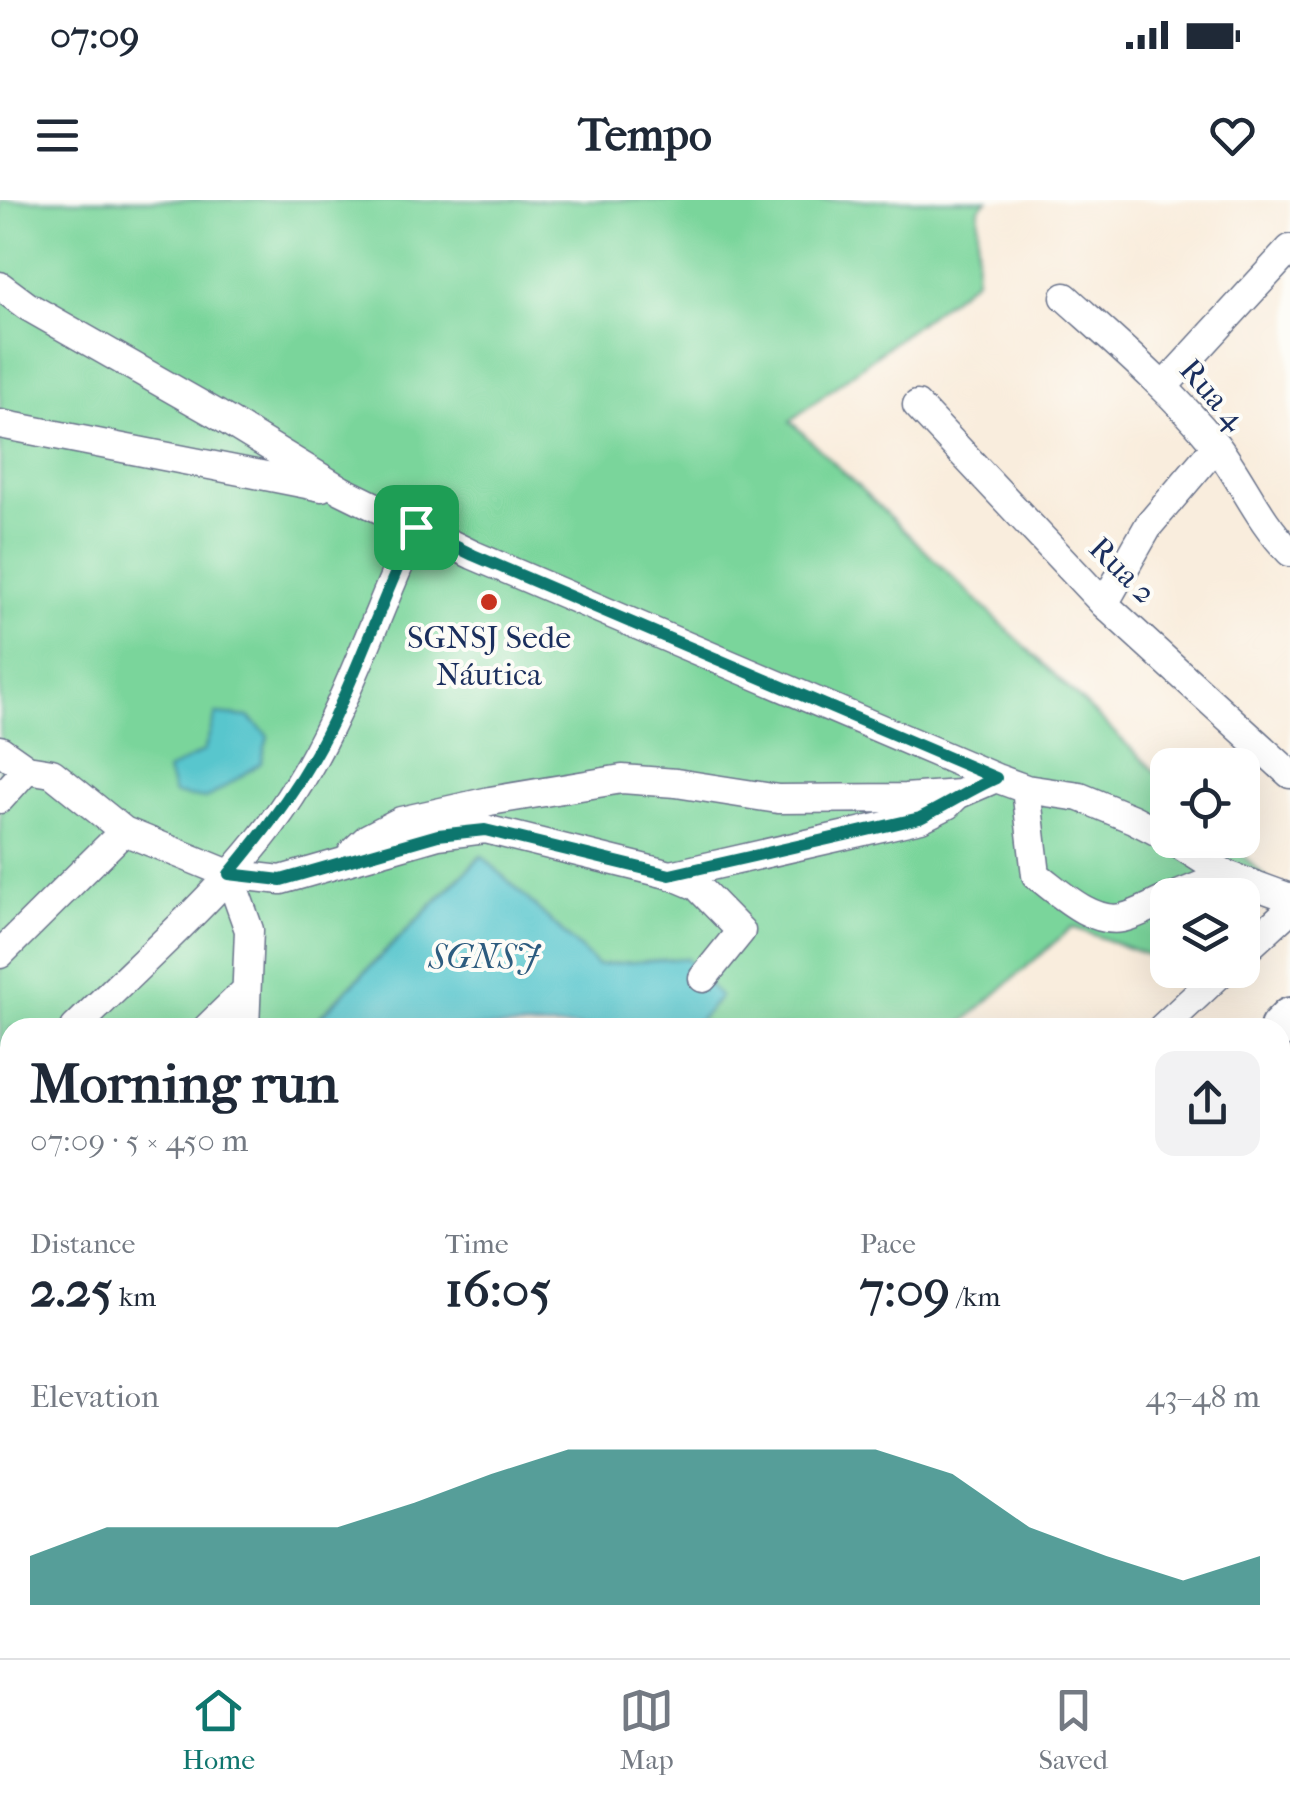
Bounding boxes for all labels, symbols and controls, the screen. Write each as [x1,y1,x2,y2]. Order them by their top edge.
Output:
text: 07:09 [50,13,139,58]
icon: menu [30,108,85,163]
icon: heart [1205,108,1260,163]
text: Tempo [578,109,712,162]
street label: Rua 4 [1172,351,1254,438]
pin [374,485,459,570]
icon: arrive [389,500,444,555]
street label: Rua 2 [1082,529,1164,611]
marker: SGNSJ Sede Náutica [478,591,500,613]
place label: SGNSJ Sede Náutica [407,619,571,693]
map controls [1150,748,1260,988]
button: locate [1150,748,1260,858]
button: layers [1150,878,1260,988]
water label: SGNSJ [428,936,542,977]
button: share [1155,1051,1260,1156]
text: Morning run [30,1052,338,1116]
text: 07:09 · 5 × 450 m [30,1122,248,1159]
text: Distance [30,1227,135,1260]
text: Time [445,1227,509,1260]
text: Pace [860,1227,916,1260]
text: 2.25 [30,1260,113,1319]
text: 16:05 [445,1260,551,1319]
text: 7:09 [860,1260,950,1319]
text: km [113,1280,156,1313]
text: /km [950,1280,1001,1313]
text: Elevation [30,1378,159,1415]
text: 43–48 m [1146,1378,1260,1415]
tab: Home [182,1683,255,1776]
tab: Map [619,1683,674,1776]
tab: Saved [1038,1683,1108,1776]

